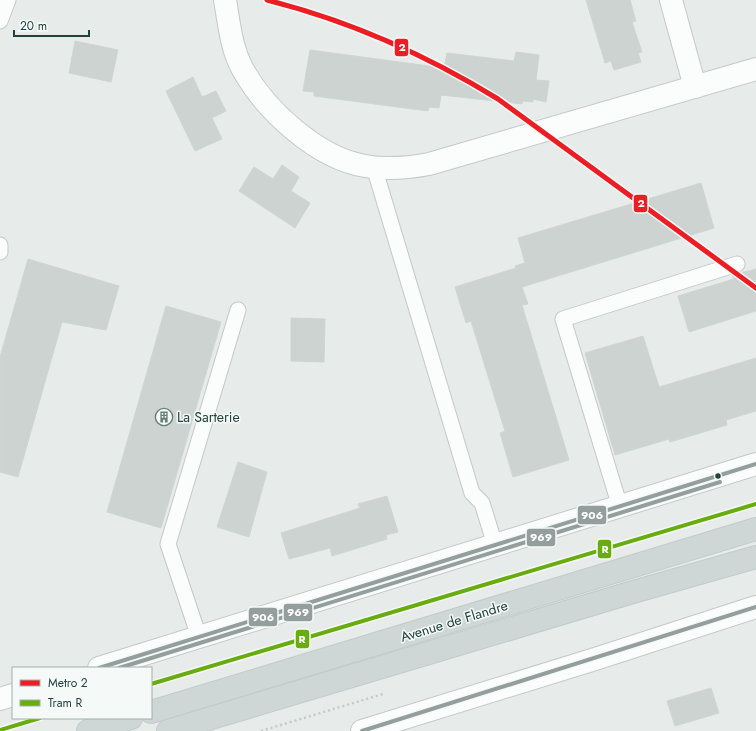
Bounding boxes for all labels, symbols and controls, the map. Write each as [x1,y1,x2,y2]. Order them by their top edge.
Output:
scale bar [14,12,89,38]
text: 20 m [20,17,47,35]
line badge: 2 [394,38,409,57]
text: 2 [398,39,406,55]
line badge: 2 [633,194,648,213]
text: 2 [637,195,645,211]
building icon: La Sarterie [154,407,174,427]
place label: La Sarterie [177,407,240,427]
unlabelled marker [713,471,723,481]
line badge: 906 [577,505,607,525]
text: 906 [581,507,603,523]
line badge: 969 [526,528,556,547]
text: 969 [530,529,552,545]
line badge: R [597,539,612,559]
text: R [601,541,609,557]
street label: Avenue de Flandre [398,595,510,647]
line badge: 969 [283,603,313,622]
text: 969 [287,604,309,620]
line badge: 906 [248,607,278,627]
text: 906 [252,609,274,625]
line badge: R [295,629,310,649]
text: R [298,631,306,647]
legend [12,667,152,719]
text: Metro 2 [48,674,88,692]
text: Tram R [48,694,82,712]

